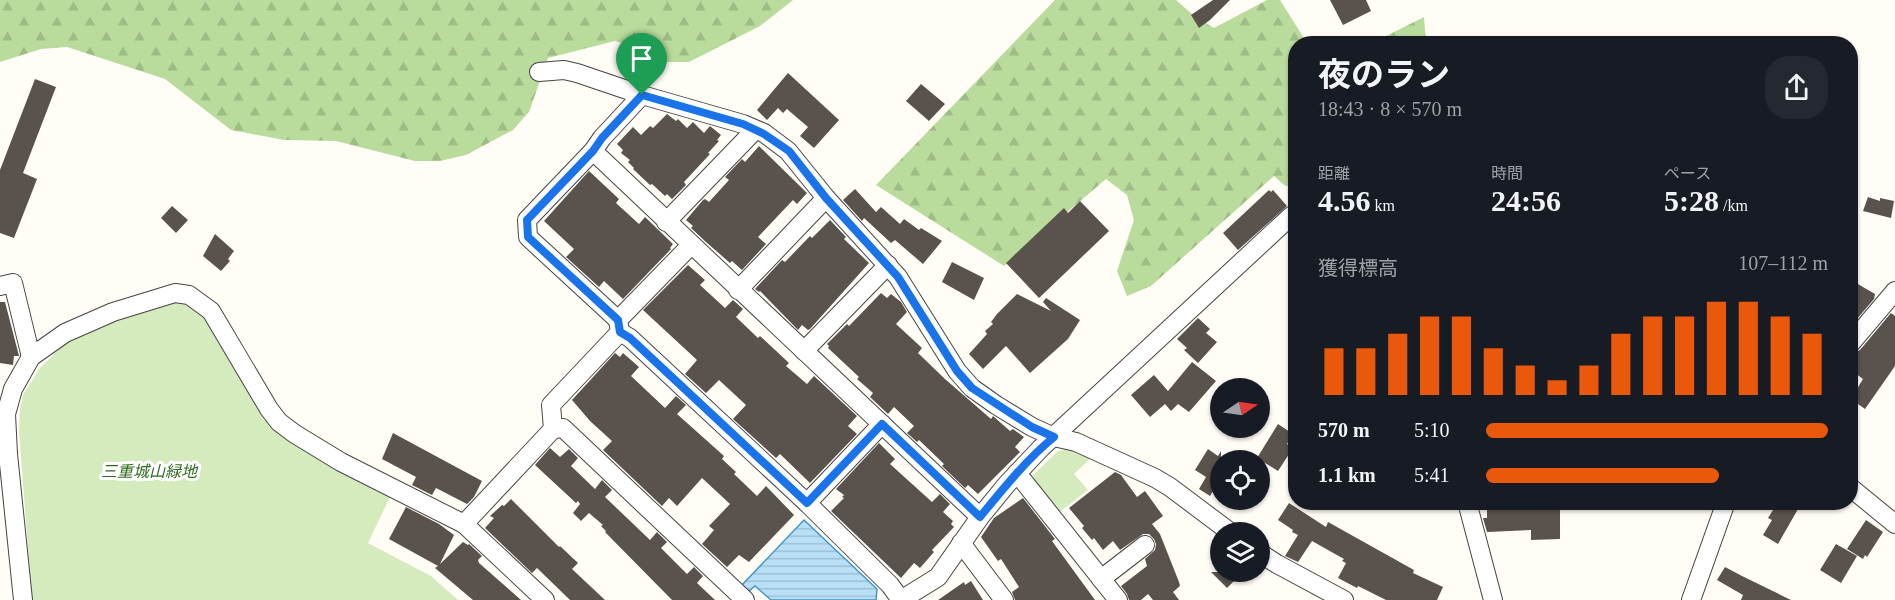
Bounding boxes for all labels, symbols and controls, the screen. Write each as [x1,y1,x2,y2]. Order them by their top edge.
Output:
pin [616,33,667,95]
icon: arrive [625,42,658,75]
button: share [1765,56,1828,119]
text: 夜のラン [1318,57,1450,93]
text: 18:43 · 8 × 570 m [1318,98,1462,120]
text: 距離 [1318,165,1350,182]
text: 時間 [1491,165,1523,182]
text: ペース [1664,165,1711,182]
text: 4.56 [1318,184,1371,217]
text: 24:56 [1491,184,1561,217]
text: 5:28 [1664,184,1719,217]
text: km [1371,197,1395,214]
text: /km [1719,197,1748,214]
text: 107–112 m [1738,252,1828,274]
text: 獲得標高 [1318,257,1398,279]
north arrow [1210,378,1270,438]
map controls [1210,378,1270,582]
text: 570 m [1318,419,1370,441]
text: 5:10 [1414,419,1450,441]
button: locate [1210,450,1270,510]
park label: 三重城山緑地 [101,463,199,480]
text: 1.1 km [1318,464,1376,486]
text: 5:41 [1414,464,1450,486]
button: layers [1210,522,1270,582]

